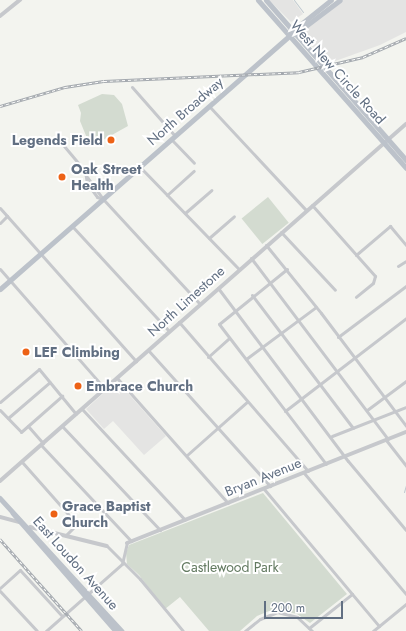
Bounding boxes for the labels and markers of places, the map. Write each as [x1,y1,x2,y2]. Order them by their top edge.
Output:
place label: Legends Field [12,132,103,148]
marker: Legends Field [106,135,116,145]
place label: Oak Street Health [71,161,142,194]
marker: Oak Street Health [56,171,68,183]
place label: LEF Climbing [34,344,120,360]
marker: LEF Climbing [21,347,31,357]
place label: Embrace Church [86,378,193,394]
marker: Embrace Church [73,381,83,391]
place label: Grace Baptist Church [62,498,150,530]
marker: Grace Baptist Church [49,509,59,519]

